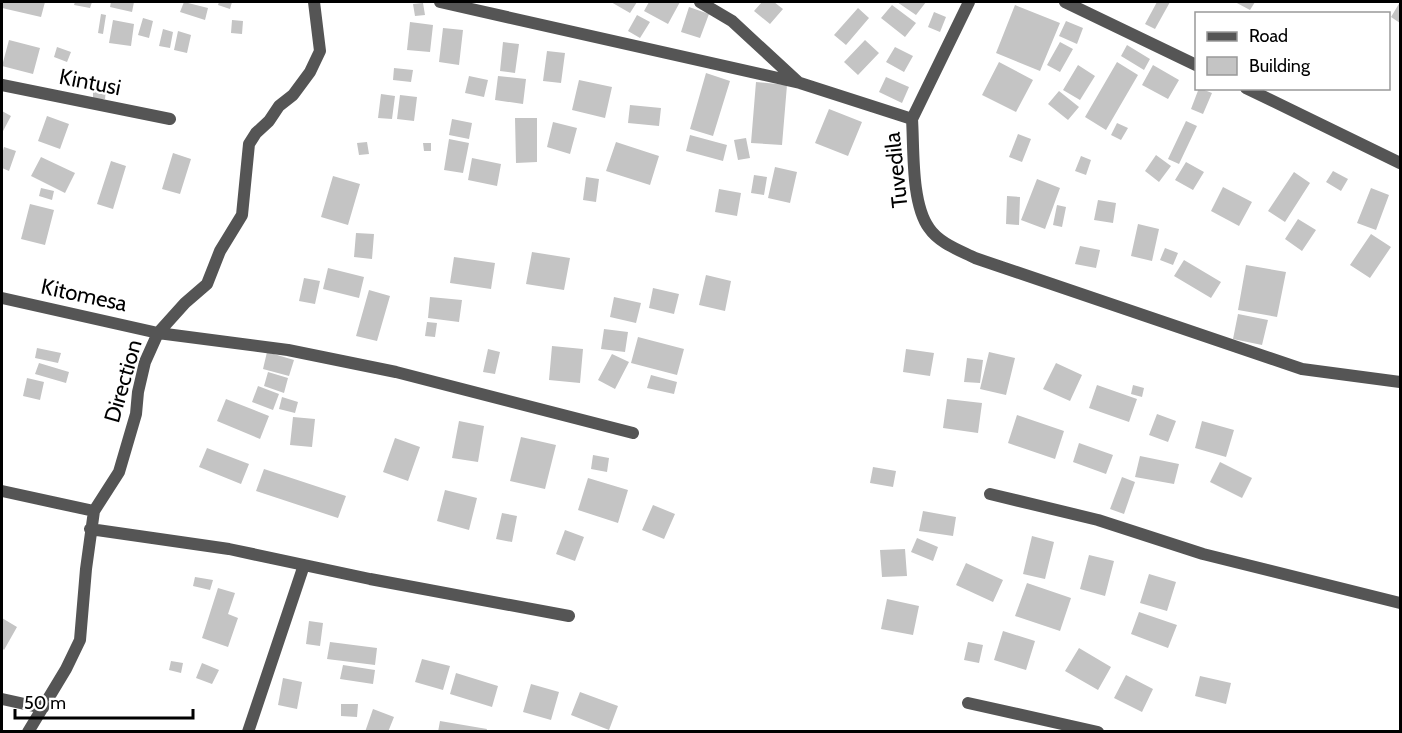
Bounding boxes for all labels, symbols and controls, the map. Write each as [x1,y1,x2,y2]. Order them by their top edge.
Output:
legend [1195,12,1390,90]
text: Road [1249,25,1288,47]
text: Building [1249,55,1311,77]
street label: Kintusi [57,63,123,101]
street label: Tuvedila [879,130,913,209]
street label: Kitomesa [38,273,130,317]
street label: Direction [98,336,148,426]
scale bar [15,682,194,720]
text: 50 m [24,692,66,714]

